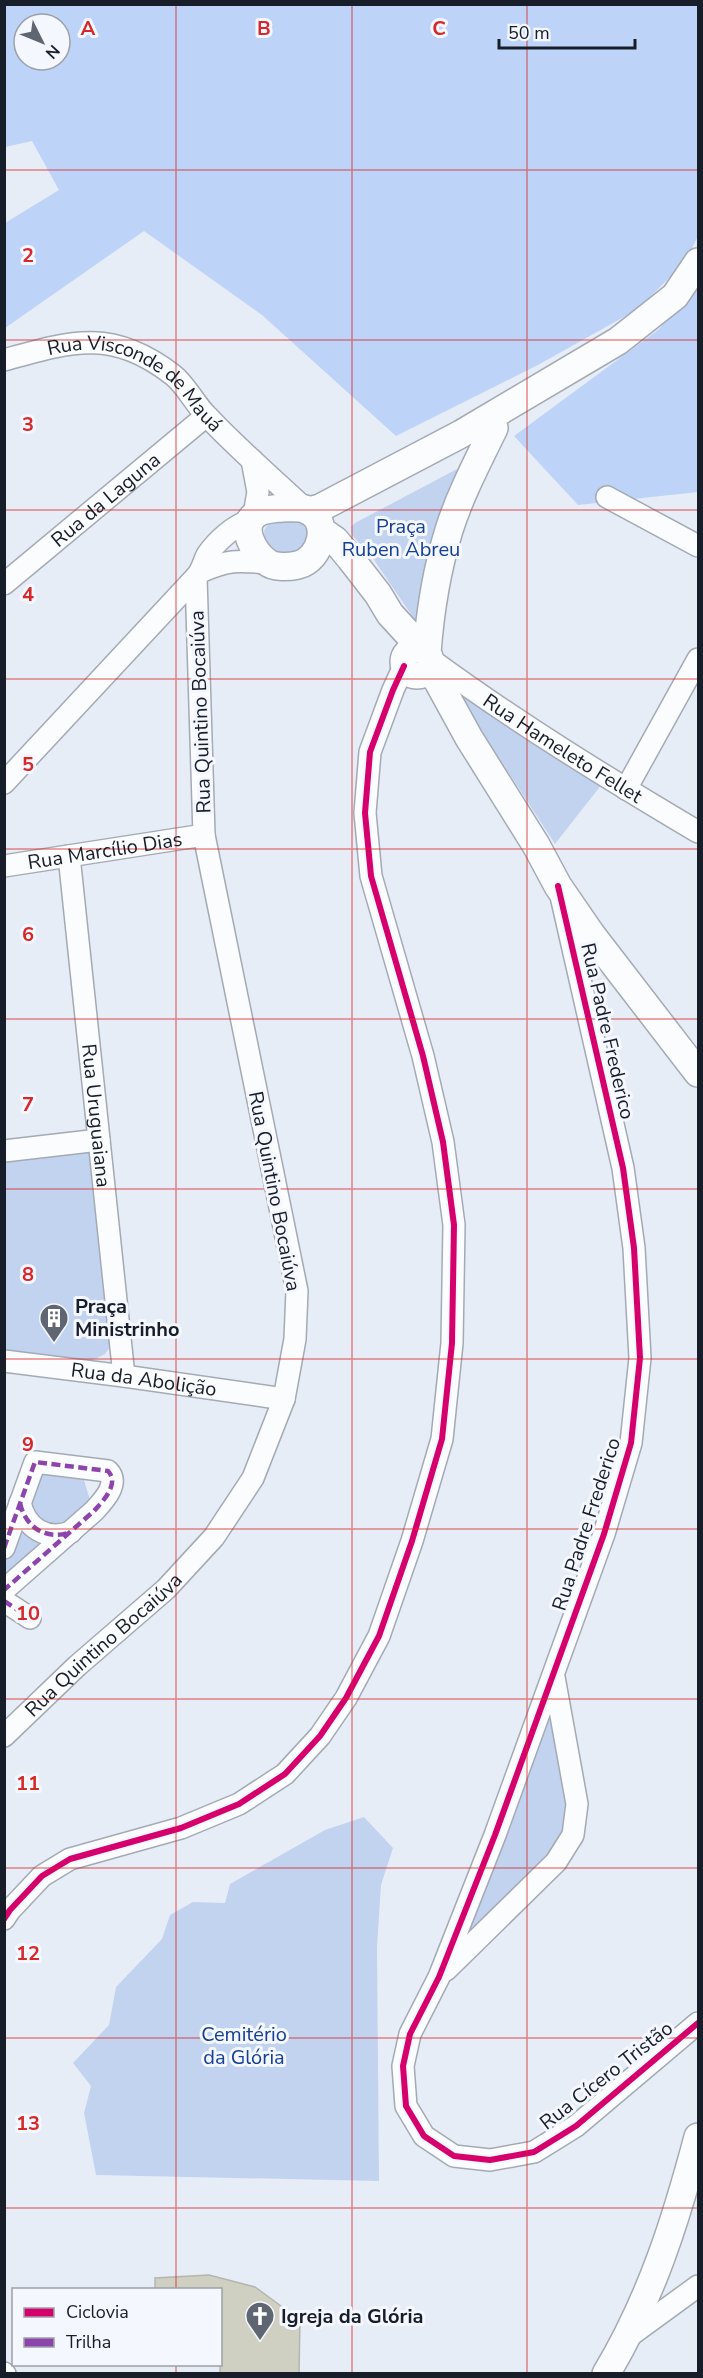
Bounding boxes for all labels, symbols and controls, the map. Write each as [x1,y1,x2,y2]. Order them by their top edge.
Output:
north arrow [12,12,72,72]
scale bar [499,12,636,50]
text: A [81,15,96,42]
text: B [257,15,271,42]
text: C [432,15,446,42]
text: 50 m [508,21,550,45]
text: N [40,40,64,63]
text: 2 [22,242,34,269]
street label: Rua Visconde de Mauá [45,330,228,438]
text: 3 [22,411,34,438]
street label: Rua da Laguna [46,447,166,553]
park label: Praça Ruben Abreu [342,513,460,563]
text: 4 [22,581,34,608]
street label: Rua Quintino Bocaiúva [183,610,218,814]
street label: Rua Hameleto Fellet [478,687,648,810]
text: 5 [22,751,34,778]
street label: Rua Marcílio Dias [26,826,184,876]
text: 6 [22,921,34,948]
street label: Rua Padre Frederico [574,940,641,1122]
street label: Rua Uruguaiana [75,1043,117,1189]
street label: Rua Quintino Bocaiúva [242,1089,307,1293]
text: 7 [22,1091,34,1118]
text: 8 [22,1261,34,1288]
place label: Praça Ministrinho [75,1293,179,1343]
building icon: Praça Ministrinho [38,1302,70,1344]
street label: Rua da Abolição [69,1356,218,1403]
text: 9 [22,1431,34,1458]
street label: Rua Padre Frederico [546,1434,627,1614]
street label: Rua Quintino Bocaiúva [19,1567,188,1723]
text: 10 [16,1600,40,1627]
text: 11 [16,1770,40,1797]
text: 12 [16,1940,40,1967]
street label: Rua Cícero Tristão [534,2015,678,2136]
park label: Cemitério da Glória [201,2021,287,2071]
text: 13 [16,2110,40,2137]
legend [12,2288,222,2366]
text: Ciclovia [66,2300,129,2324]
church icon: Igreja da Glória [244,2300,276,2342]
place label: Igreja da Glória [281,2303,423,2330]
text: Trilha [66,2330,111,2354]

